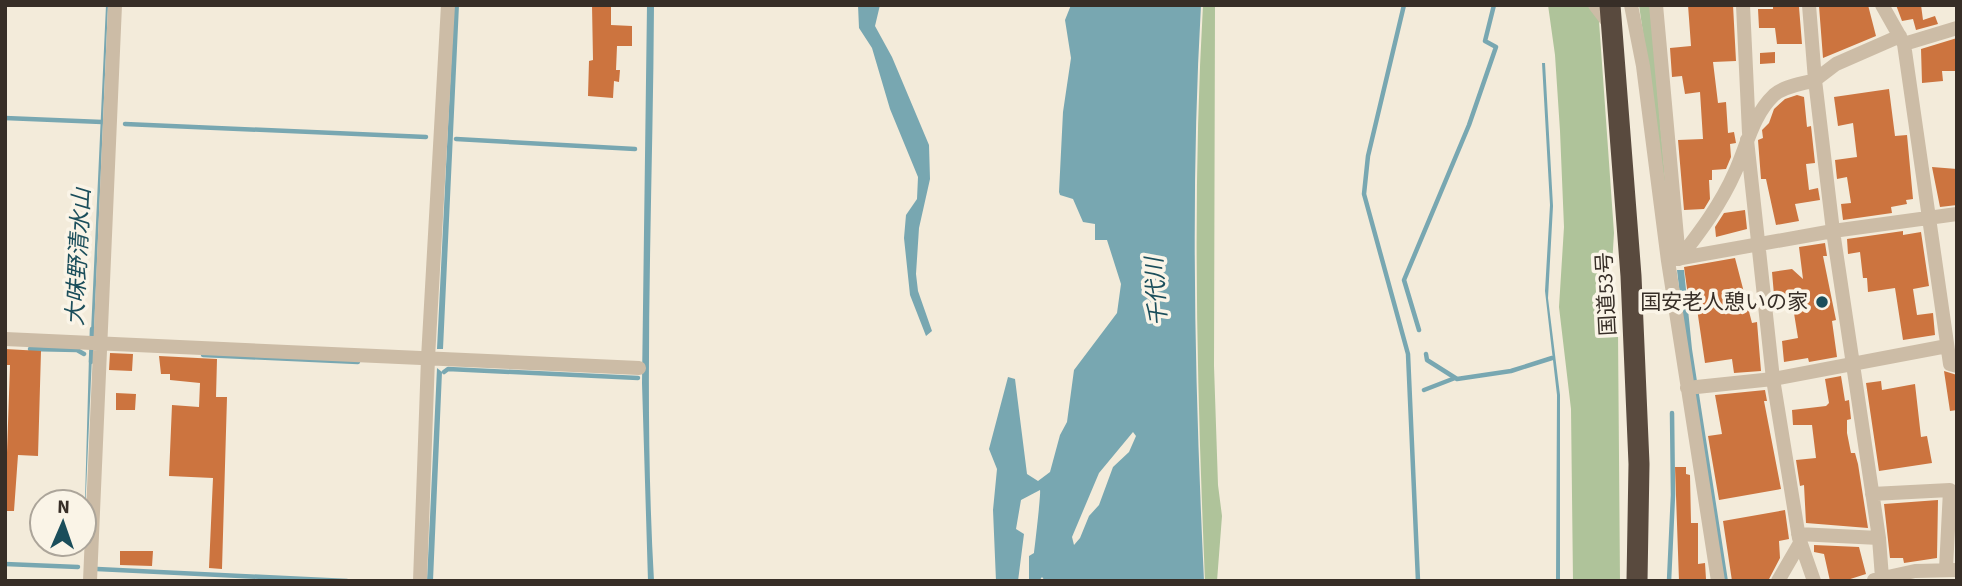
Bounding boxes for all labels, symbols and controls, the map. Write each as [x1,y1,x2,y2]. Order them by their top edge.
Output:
water label: 大味野清水山 [58,185,99,327]
street label: 国道53号 [1589,251,1623,337]
water label: 千代川 [1137,253,1175,328]
place label: 国安老人憩いの家 [1640,287,1808,317]
marker: 国安老人憩いの家 [1814,294,1830,310]
north arrow [28,488,98,558]
text: N [57,494,70,521]

